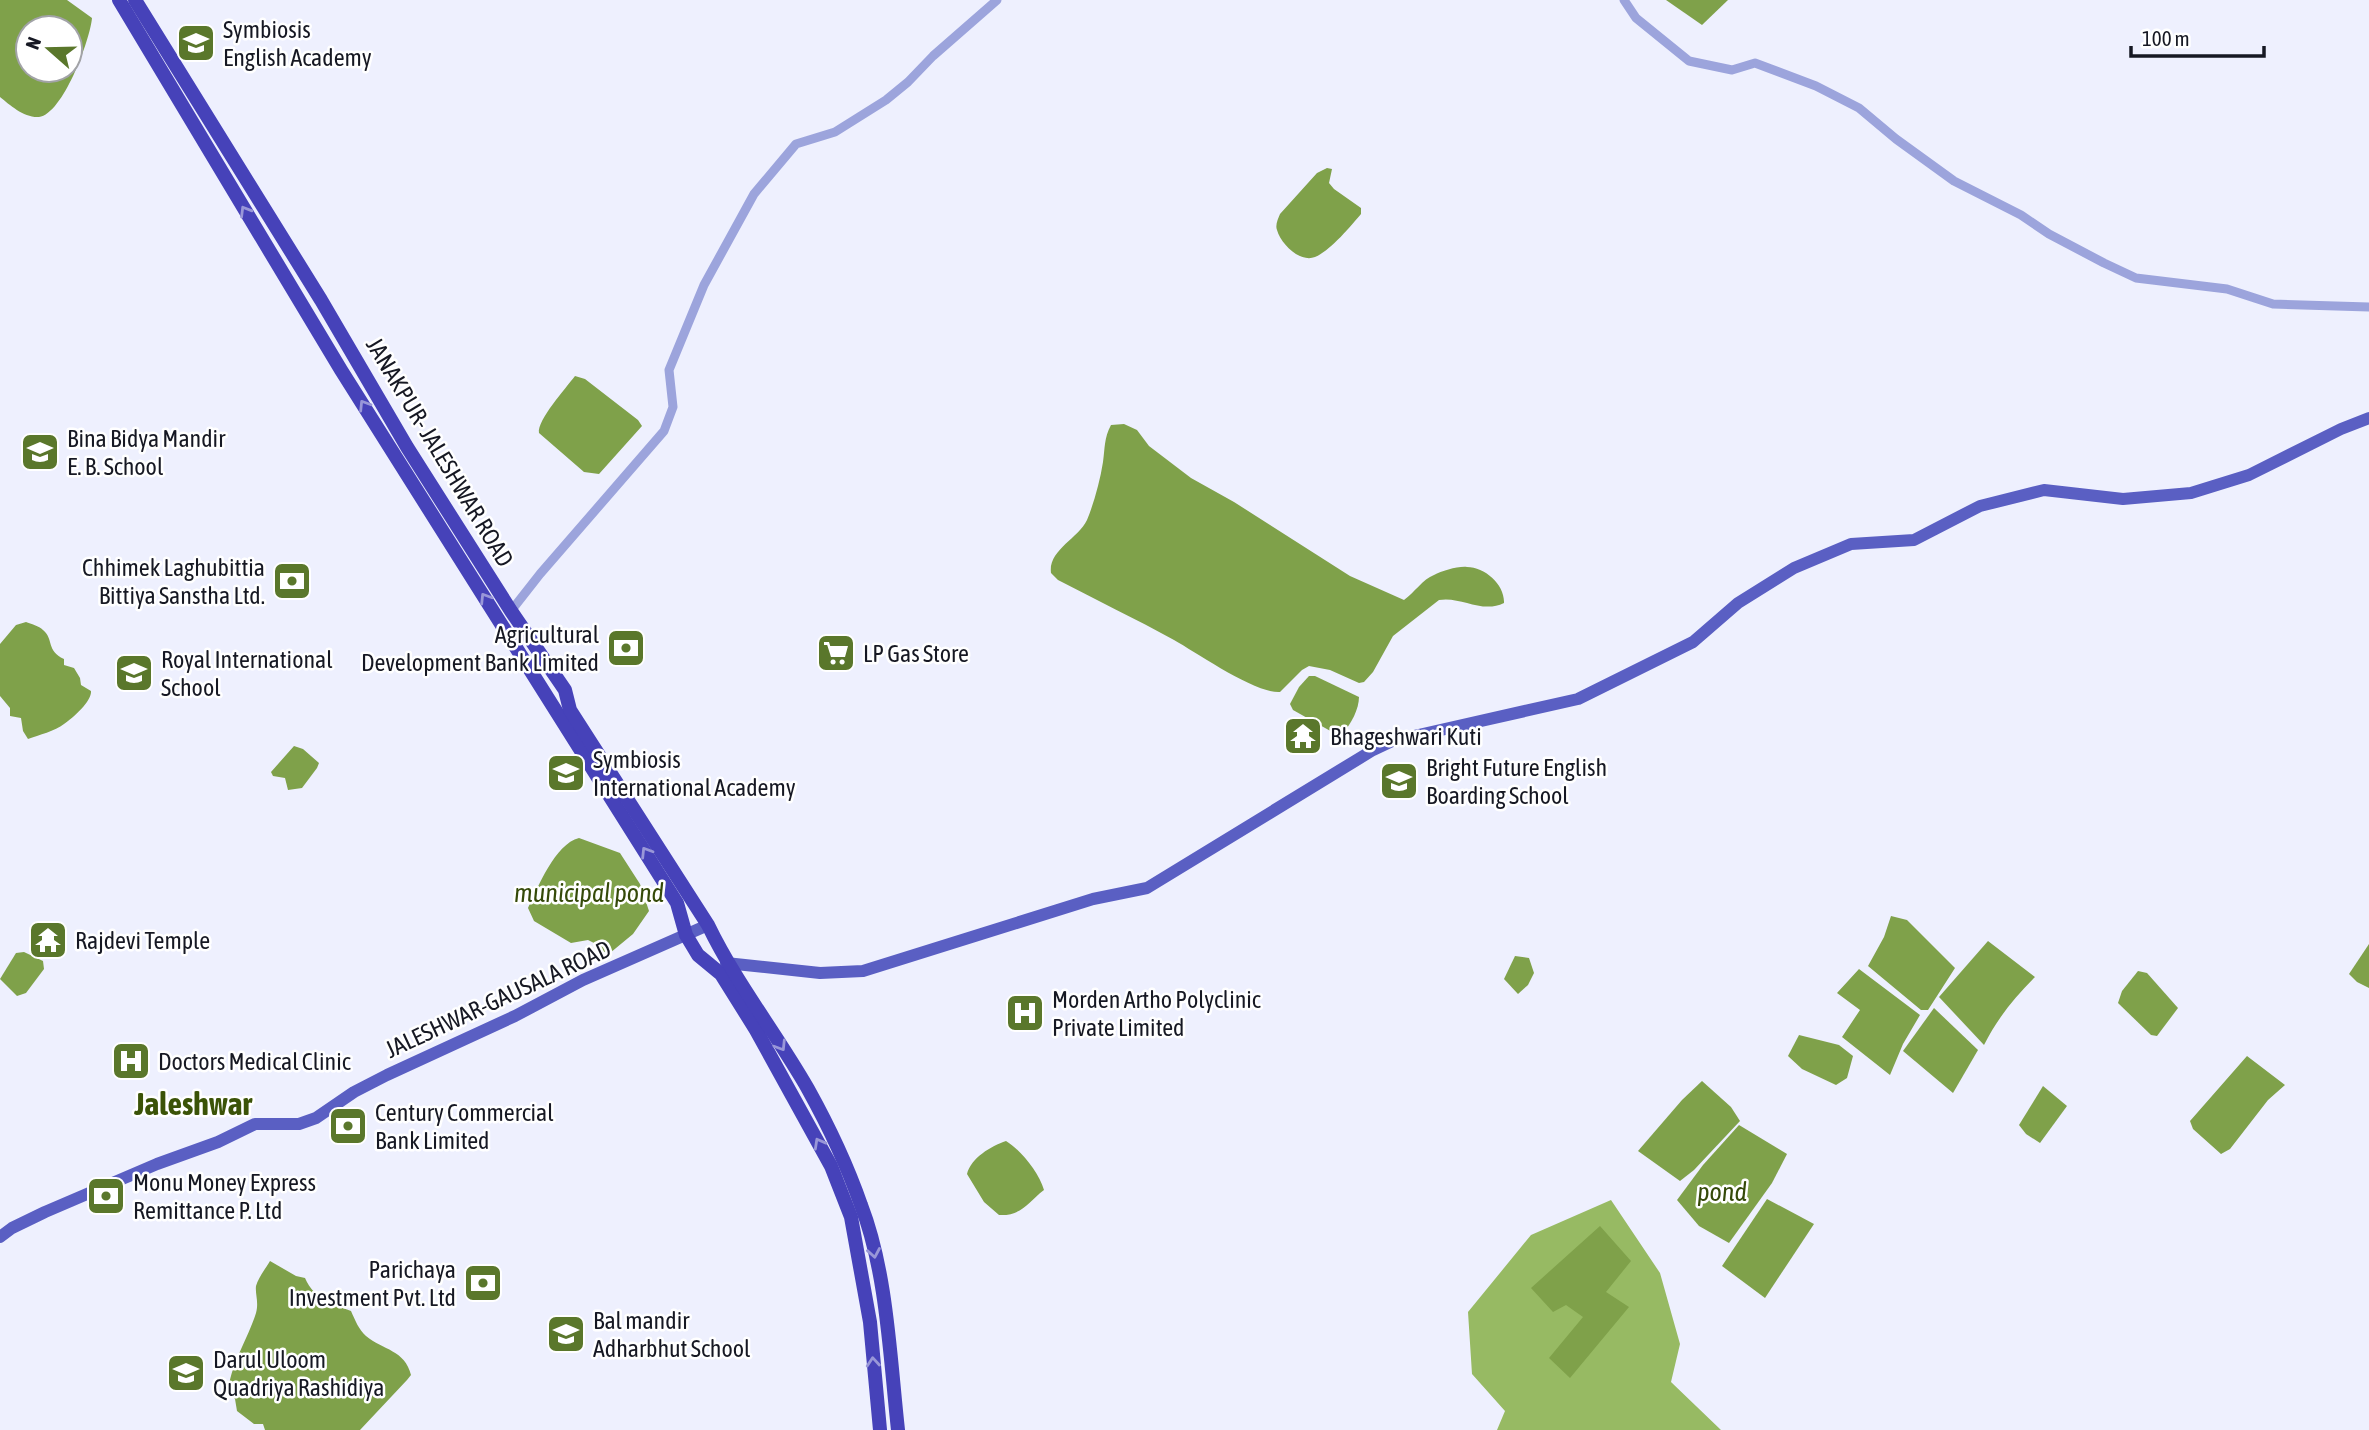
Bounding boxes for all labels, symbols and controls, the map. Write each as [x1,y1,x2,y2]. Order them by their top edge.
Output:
north arrow [14,14,84,84]
scale bar [2131,14,2264,58]
place label: Symbiosis English Academy [223,16,372,71]
school or university icon: Symbiosis English Academy [175,22,217,64]
text: 100 m [2142,26,2190,50]
text: N [21,34,45,52]
one-way arrow [241,206,254,219]
street label: JANAKPUR- JALESHWAR ROAD [361,333,519,571]
one-way arrow [359,400,372,413]
place label: Bina Bidya Mandir E. B. School [67,425,226,480]
school or university icon: Bina Bidya Mandir E. B. School [19,431,61,473]
place label: Chhimek Laghubittia Bittiya Sanstha Ltd. [82,554,265,609]
bank icon: Chhimek Laghubittia Bittiya Sanstha Ltd. [271,560,313,602]
one-way arrow [481,592,494,605]
place label: Agricultural Development Bank Limited [361,621,600,676]
bank icon: Agricultural Development Bank Limited [605,627,647,669]
supermarket icon: LP Gas Store [815,632,857,674]
place label: LP Gas Store [863,640,969,667]
place label: Royal International School [161,646,333,701]
school or university icon: Royal International School [113,652,155,694]
temple icon: Bhageshwari Kuti [1282,715,1324,757]
place label: Bhageshwari Kuti [1330,723,1482,750]
place label: Symbiosis International Academy [593,746,796,801]
school or university icon: Symbiosis International Academy [545,752,587,794]
place label: Bright Future English Boarding School [1426,754,1607,809]
school or university icon: Bright Future English Boarding School [1378,760,1420,802]
one-way arrow [641,847,654,860]
water label: municipal pond [514,878,664,908]
temple icon: Rajdevi Temple [27,919,69,961]
place label: Rajdevi Temple [75,927,210,954]
street label: JALESHWAR-GAUSALA ROAD [381,935,615,1063]
place label: Morden Artho Polyclinic Private Limited [1052,986,1261,1041]
hospital icon: Morden Artho Polyclinic Private Limited [1004,992,1046,1034]
one-way arrow [773,1039,786,1052]
hospital icon: Doctors Medical Clinic [110,1040,152,1082]
place label: Doctors Medical Clinic [158,1048,351,1075]
district label: Jaleshwar [133,1085,252,1122]
place label: Century Commercial Bank Limited [375,1099,554,1154]
bank icon: Century Commercial Bank Limited [327,1105,369,1147]
one-way arrow [814,1138,827,1151]
place label: Monu Money Express Remittance P. Ltd [133,1169,316,1224]
bank icon: Monu Money Express Remittance P. Ltd [85,1175,127,1217]
water label: pond [1697,1177,1747,1207]
one-way arrow [866,1246,881,1258]
place label: Parichaya Investment Pvt. Ltd [289,1256,456,1311]
bank icon: Parichaya Investment Pvt. Ltd [462,1262,504,1304]
place label: Bal mandir Adharbhut School [593,1307,751,1362]
school or university icon: Bal mandir Adharbhut School [545,1313,587,1355]
place label: Darul Uloom Quadriya Rashidiya [213,1346,384,1401]
school or university icon: Darul Uloom Quadriya Rashidiya [165,1352,207,1394]
one-way arrow [866,1356,881,1367]

